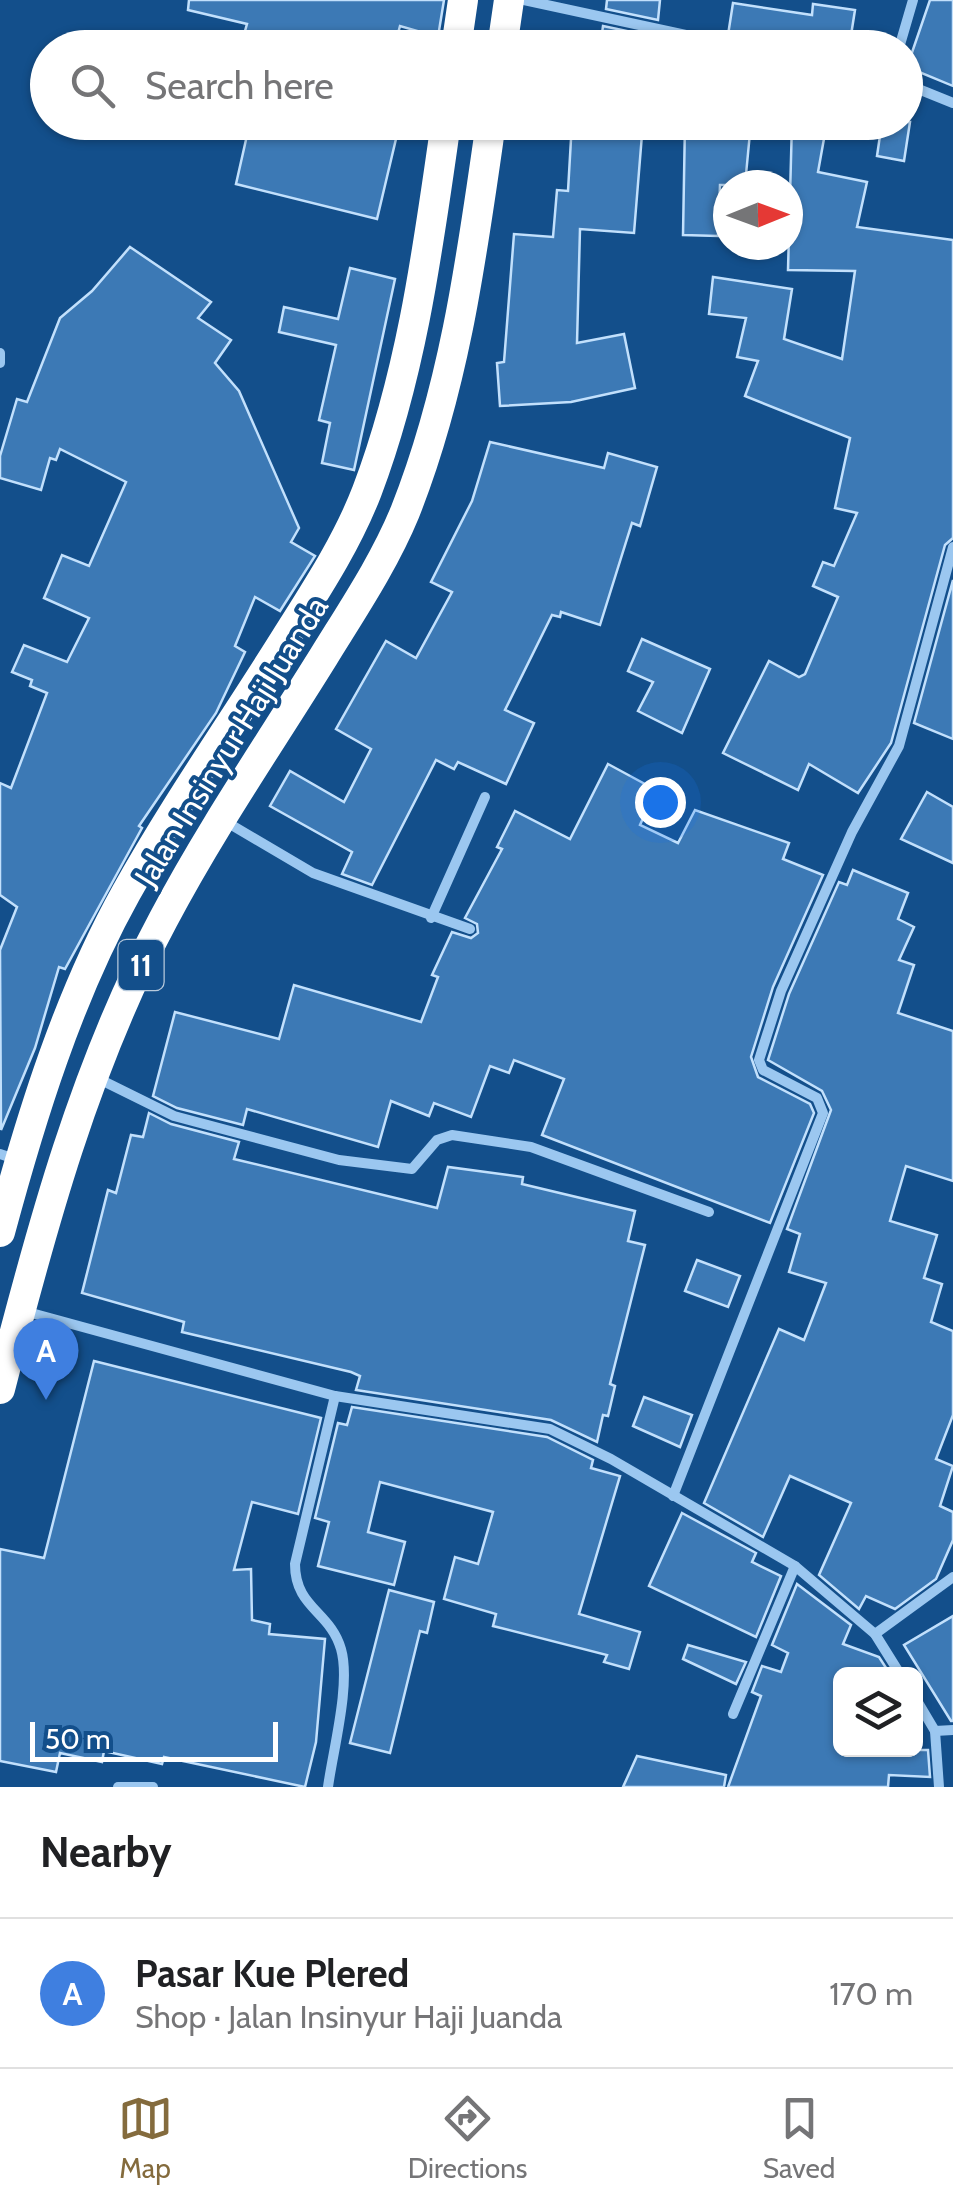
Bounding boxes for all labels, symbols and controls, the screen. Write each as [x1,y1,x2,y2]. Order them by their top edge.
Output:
search box [30,30,923,140]
icon: search [65,58,120,113]
text: Search here [145,62,334,109]
north arrow [713,170,803,260]
street label: Jalan Insinyur Haji Juanda [125,588,336,894]
your location [635,777,686,828]
road number: 11 [118,940,164,990]
pin: A [13,1318,78,1400]
map controls [833,1667,923,1757]
button: layers [833,1667,923,1757]
scale bar [30,1717,278,1762]
text: 50 m [45,1722,111,1756]
text: Nearby [40,1826,172,1878]
text: Pasar Kue Plered [135,1950,409,1997]
text: A [62,1974,83,2013]
text: 170 m [829,1974,913,2013]
text: Shop · Jalan Insinyur Haji Juanda [135,1997,562,2036]
tab: Map [118,2091,173,2185]
tab: Directions [408,2091,527,2185]
tab: Saved [763,2091,835,2185]

